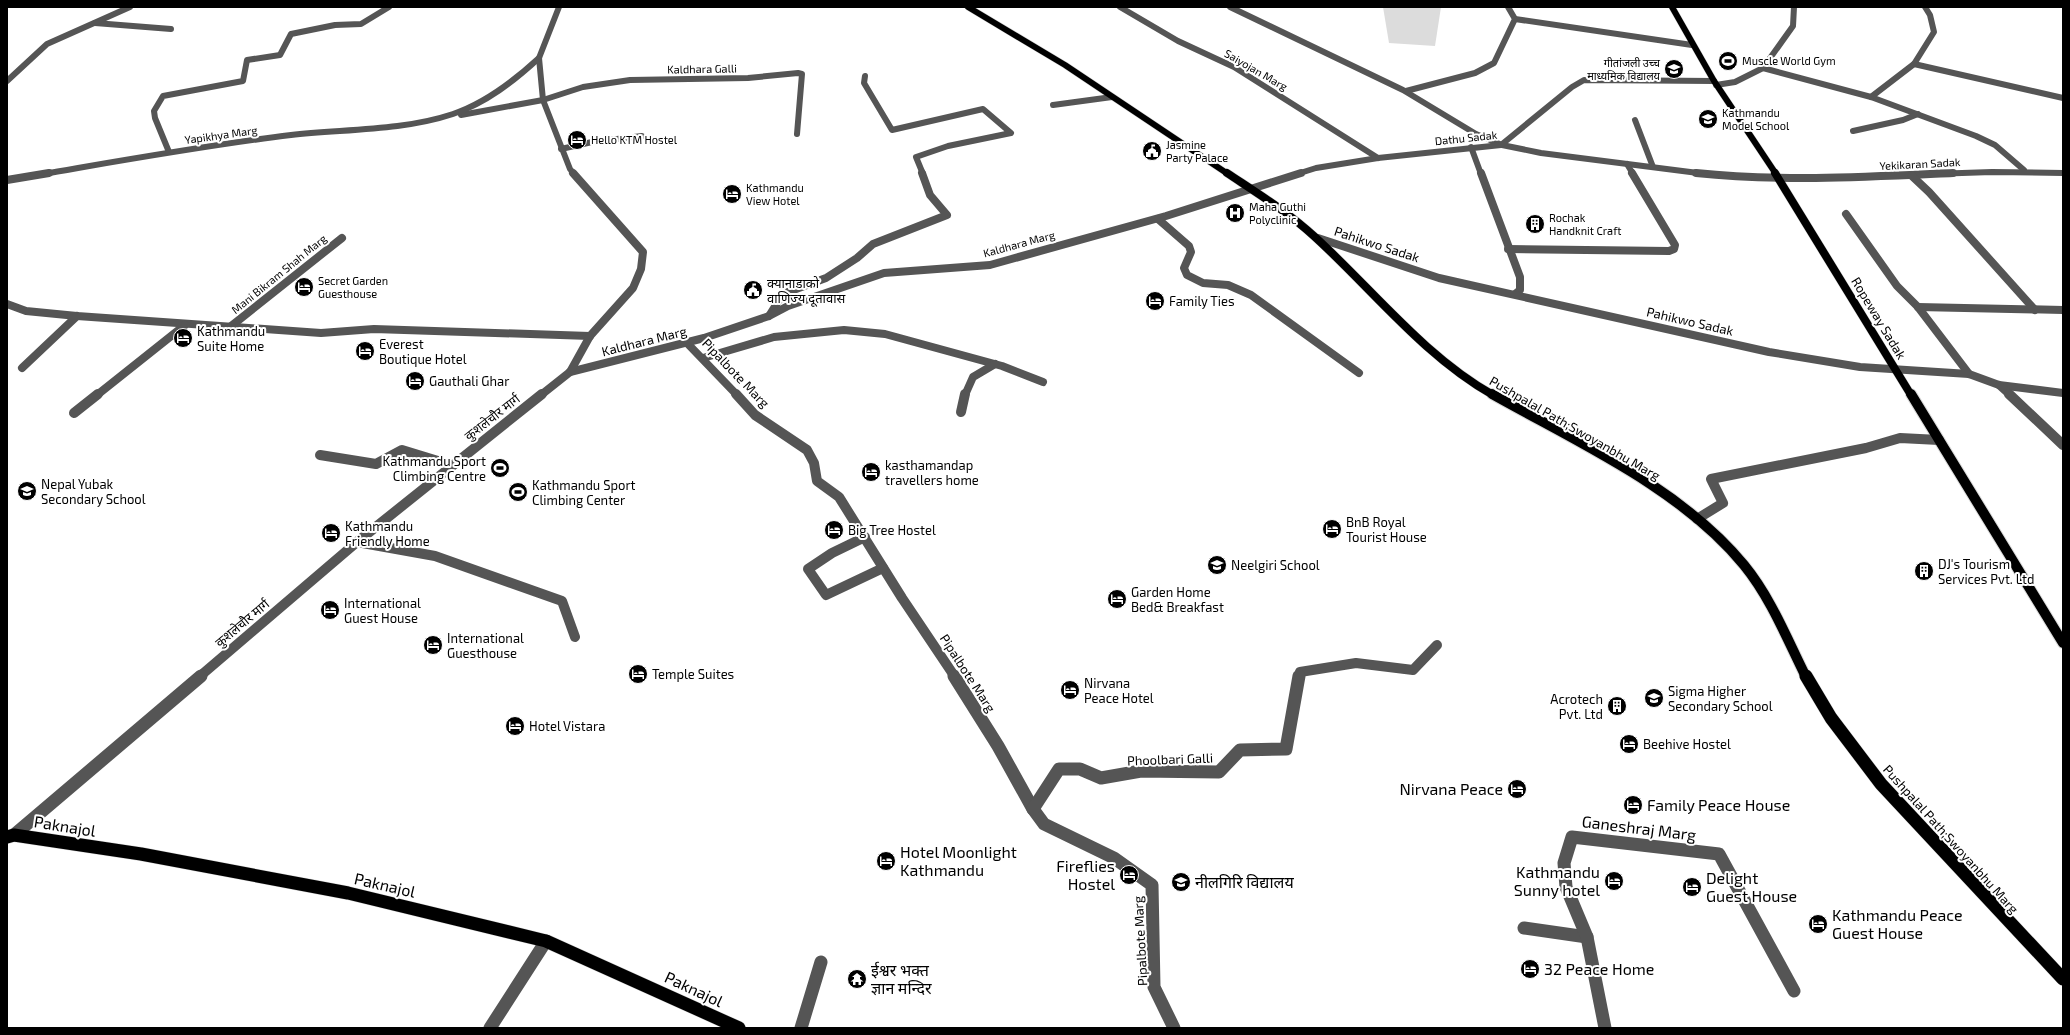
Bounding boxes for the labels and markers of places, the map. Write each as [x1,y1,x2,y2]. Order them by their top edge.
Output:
sports icon: Muscle World Gym [1717,50,1739,72]
place label: Muscle World Gym [1742,54,1836,67]
place label: गीतांजली उच्च माध्यमिक विद्यालय [1587,56,1661,82]
school or university icon: गीतांजली उच्च माध्यमिक विद्यालय [1663,58,1685,80]
place label: Kathmandu Model School [1722,106,1790,132]
school or university icon: Kathmandu Model School [1697,108,1719,130]
hotel icon: Hello KTM Hostel [566,129,588,151]
place label: Hello KTM Hostel [591,133,678,146]
place label: Jasmine Party Palace [1166,138,1228,164]
public building icon: Jasmine Party Palace [1141,140,1163,162]
place label: Kathmandu View Hotel [746,181,804,207]
hotel icon: Kathmandu View Hotel [721,183,743,205]
place label: Maha Guthi Polyclinic [1249,200,1306,226]
hospital icon: Maha Guthi Polyclinic [1224,202,1246,224]
place label: Rochak Handknit Craft [1549,211,1622,237]
building icon: Rochak Handknit Craft [1524,213,1546,235]
place label: Secret Garden Guesthouse [318,274,388,300]
place label: क्यानाडाको वाणिज्य दूतावास [767,275,846,307]
hotel icon: Secret Garden Guesthouse [293,276,315,298]
public building icon: क्यानाडाको वाणिज्य दूतावास [742,279,764,301]
hotel icon: Family Ties [1144,290,1166,312]
place label: Family Ties [1169,293,1235,309]
place label: Kathmandu Suite Home [197,323,265,354]
hotel icon: Kathmandu Suite Home [172,327,194,349]
place label: Everest Boutique Hotel [379,336,467,367]
hotel icon: Everest Boutique Hotel [354,340,376,362]
hotel icon: Gauthali Ghar [404,370,426,392]
place label: Gauthali Ghar [429,373,509,389]
place label: Kathmandu Sport Climbing Centre [382,453,486,484]
sports icon: Kathmandu Sport Climbing Centre [489,457,511,479]
place label: kasthamandap travellers home [885,457,979,488]
hotel icon: kasthamandap travellers home [860,461,882,483]
place label: Nepal Yubak Secondary School [41,476,146,507]
place label: Kathmandu Sport Climbing Center [532,477,636,508]
school or university icon: Nepal Yubak Secondary School [16,480,38,502]
sports icon: Kathmandu Sport Climbing Center [507,481,529,503]
place label: BnB Royal Tourist House [1346,514,1427,545]
place label: Kathmandu Friendly Home [345,518,430,549]
hotel icon: BnB Royal Tourist House [1321,518,1343,540]
hotel icon: Big Tree Hostel [823,519,845,541]
hotel icon: Kathmandu Friendly Home [320,522,342,544]
place label: Big Tree Hostel [848,522,936,538]
school or university icon: Neelgiri School [1206,554,1228,576]
place label: DJ's Tourism Services Pvt. Ltd [1938,556,2034,587]
place label: Neelgiri School [1231,557,1320,573]
building icon: DJ's Tourism Services Pvt. Ltd [1913,560,1935,582]
place label: Garden Home Bed& Breakfast [1131,584,1224,615]
hotel icon: Garden Home Bed& Breakfast [1106,588,1128,610]
place label: International Guest House [344,595,421,626]
hotel icon: International Guest House [319,599,341,621]
place label: International Guesthouse [447,630,524,661]
hotel icon: International Guesthouse [422,634,444,656]
hotel icon: Temple Suites [627,663,649,685]
place label: Temple Suites [652,666,734,682]
place label: Nirvana Peace Hotel [1084,675,1154,706]
hotel icon: Nirvana Peace Hotel [1059,679,1081,701]
place label: Sigma Higher Secondary School [1668,683,1773,714]
school or university icon: Sigma Higher Secondary School [1643,687,1665,709]
place label: Acrotech Pvt. Ltd [1550,691,1603,722]
building icon: Acrotech Pvt. Ltd [1606,695,1628,717]
hotel icon: Hotel Vistara [504,715,526,737]
place label: Hotel Vistara [529,718,605,734]
hotel icon: Beehive Hostel [1618,733,1640,755]
place label: Beehive Hostel [1643,736,1731,752]
hotel icon: Nirvana Peace [1506,778,1528,800]
place label: Nirvana Peace [1399,779,1503,798]
hotel icon: Family Peace House [1622,794,1644,816]
place label: Family Peace House [1647,795,1790,814]
place label: Hotel Moonlight Kathmandu [900,842,1017,879]
hotel icon: Hotel Moonlight Kathmandu [875,850,897,872]
place label: Fireflies Hostel [1056,856,1115,893]
place label: Kathmandu Sunny hotel [1514,862,1600,899]
hotel icon: Fireflies Hostel [1118,864,1140,886]
place label: Delight Guest House [1706,868,1797,905]
hotel icon: Kathmandu Sunny hotel [1603,870,1625,892]
school or university icon: नीलगिरि विद्यालय [1170,871,1192,893]
place label: नीलगिरि विद्यालय [1195,872,1294,891]
hotel icon: Delight Guest House [1681,876,1703,898]
place label: Kathmandu Peace Guest House [1832,905,1963,942]
hotel icon: Kathmandu Peace Guest House [1807,913,1829,935]
hotel icon: 32 Peace Home [1519,958,1541,980]
place label: 32 Peace Home [1544,959,1654,978]
place label: ईश्वर भक्त ज्ञान मन्दिर [871,960,932,997]
temple icon: ईश्वर भक्त ज्ञान मन्दिर [846,968,868,990]

